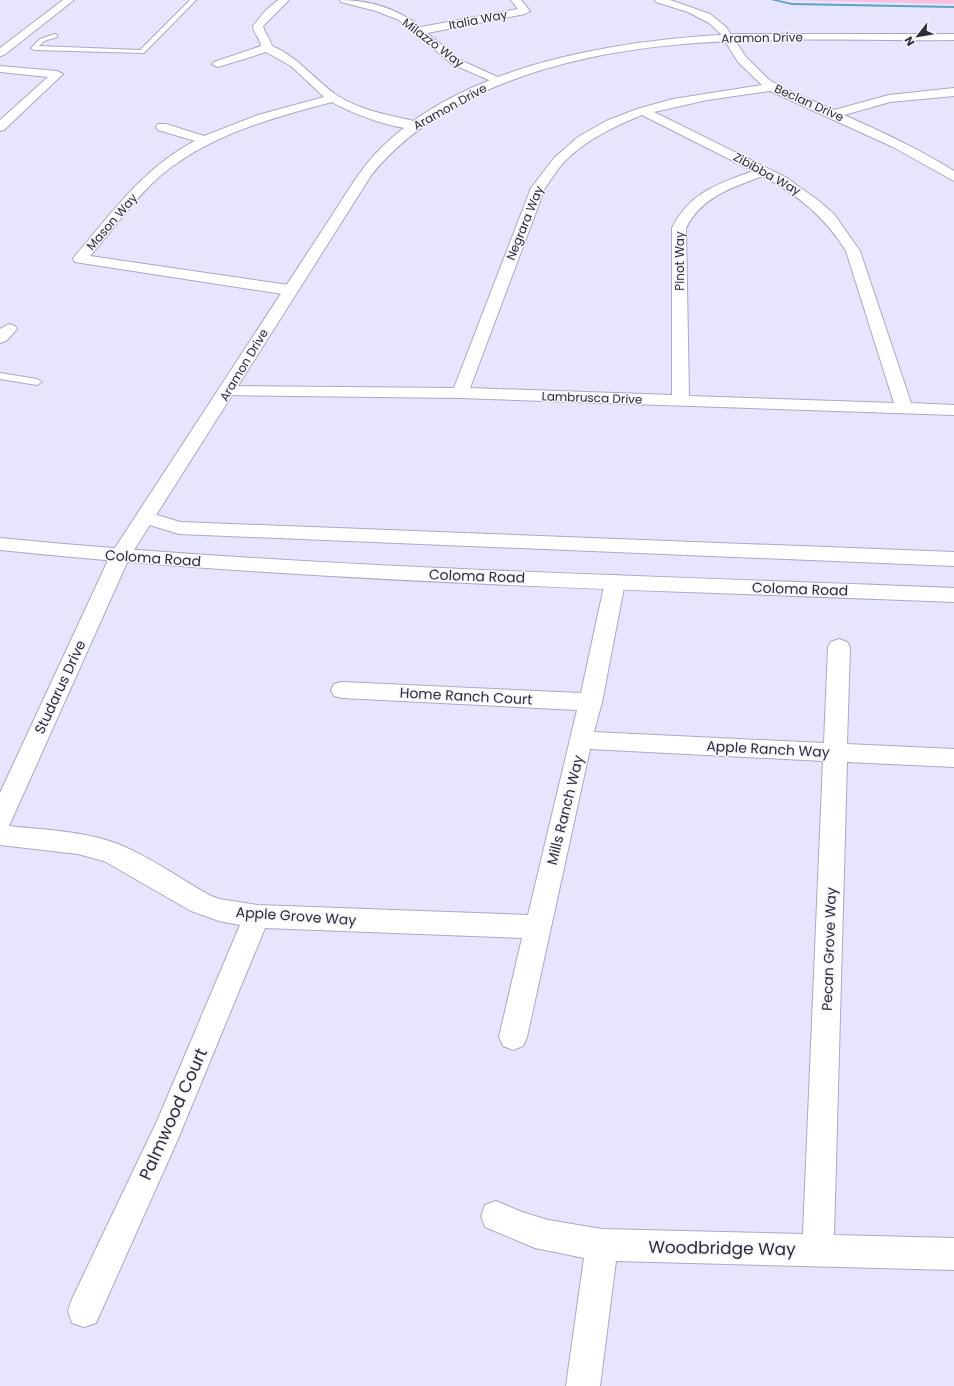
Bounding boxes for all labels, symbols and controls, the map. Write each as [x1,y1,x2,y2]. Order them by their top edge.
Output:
street label: Italia Way [447,5,509,34]
street label: Milazzo Way [399,14,468,71]
north arrow [898,16,938,56]
street label: Aramon Drive [721,28,803,47]
text: N [900,33,918,49]
street label: Aramon Drive [410,79,490,134]
street label: Beclan Drive [772,80,847,125]
street label: Zibibba Way [730,148,804,199]
street label: Negrara Way [502,183,547,263]
street label: Mason Way [82,190,141,254]
street label: Pinot Way [671,231,688,291]
street label: Aramon Drive [215,325,272,404]
street label: Lambrusca Drive [541,387,643,408]
street label: Coloma Road [104,545,202,571]
street label: Coloma Road [429,564,525,588]
street label: Coloma Road [752,577,848,601]
street label: Studarus Drive [29,636,91,737]
street label: Home Ranch Court [399,683,533,709]
street label: Apple Ranch Way [706,736,830,762]
street label: Mills Ranch Way [542,753,588,867]
street label: Pecan Grove Way [817,887,841,1011]
street label: Apple Grove Way [235,902,357,930]
street label: Palmwood Court [133,1044,213,1184]
street label: Woodbridge Way [648,1235,796,1261]

